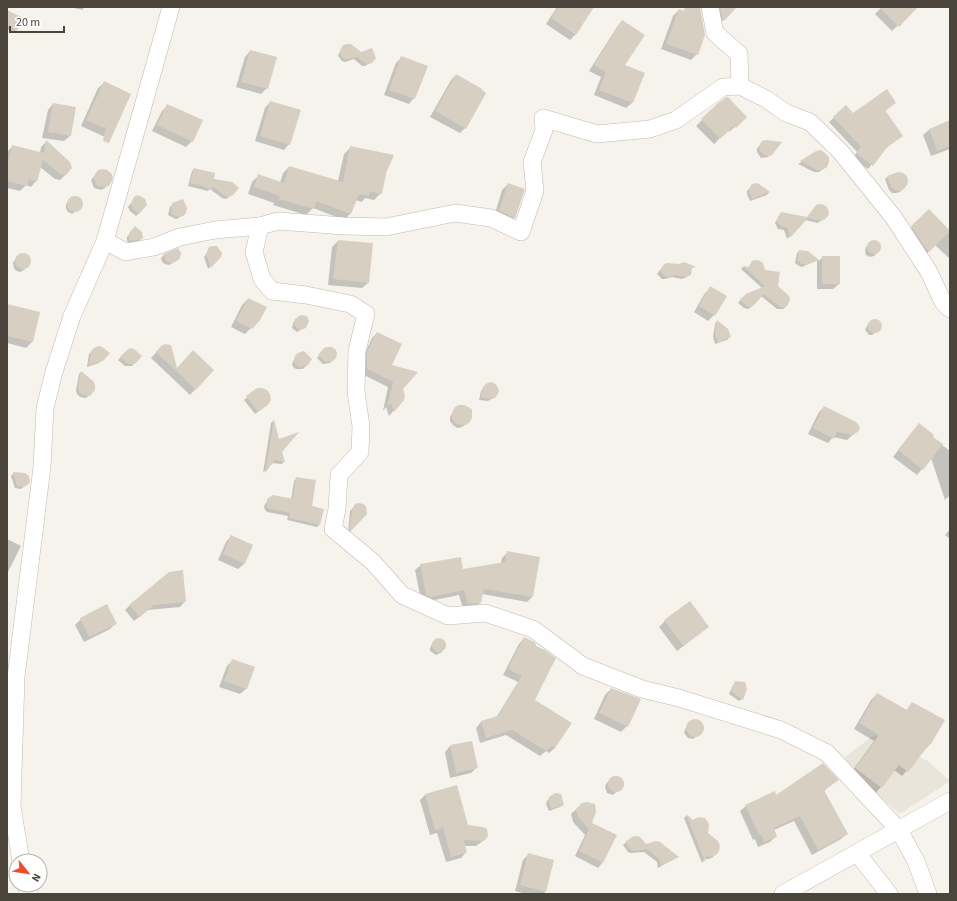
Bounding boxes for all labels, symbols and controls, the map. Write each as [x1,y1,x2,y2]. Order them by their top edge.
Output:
scale bar [10,8,64,34]
text: 20 m [16,14,40,31]
north arrow [8,853,48,893]
text: N [28,871,45,885]

